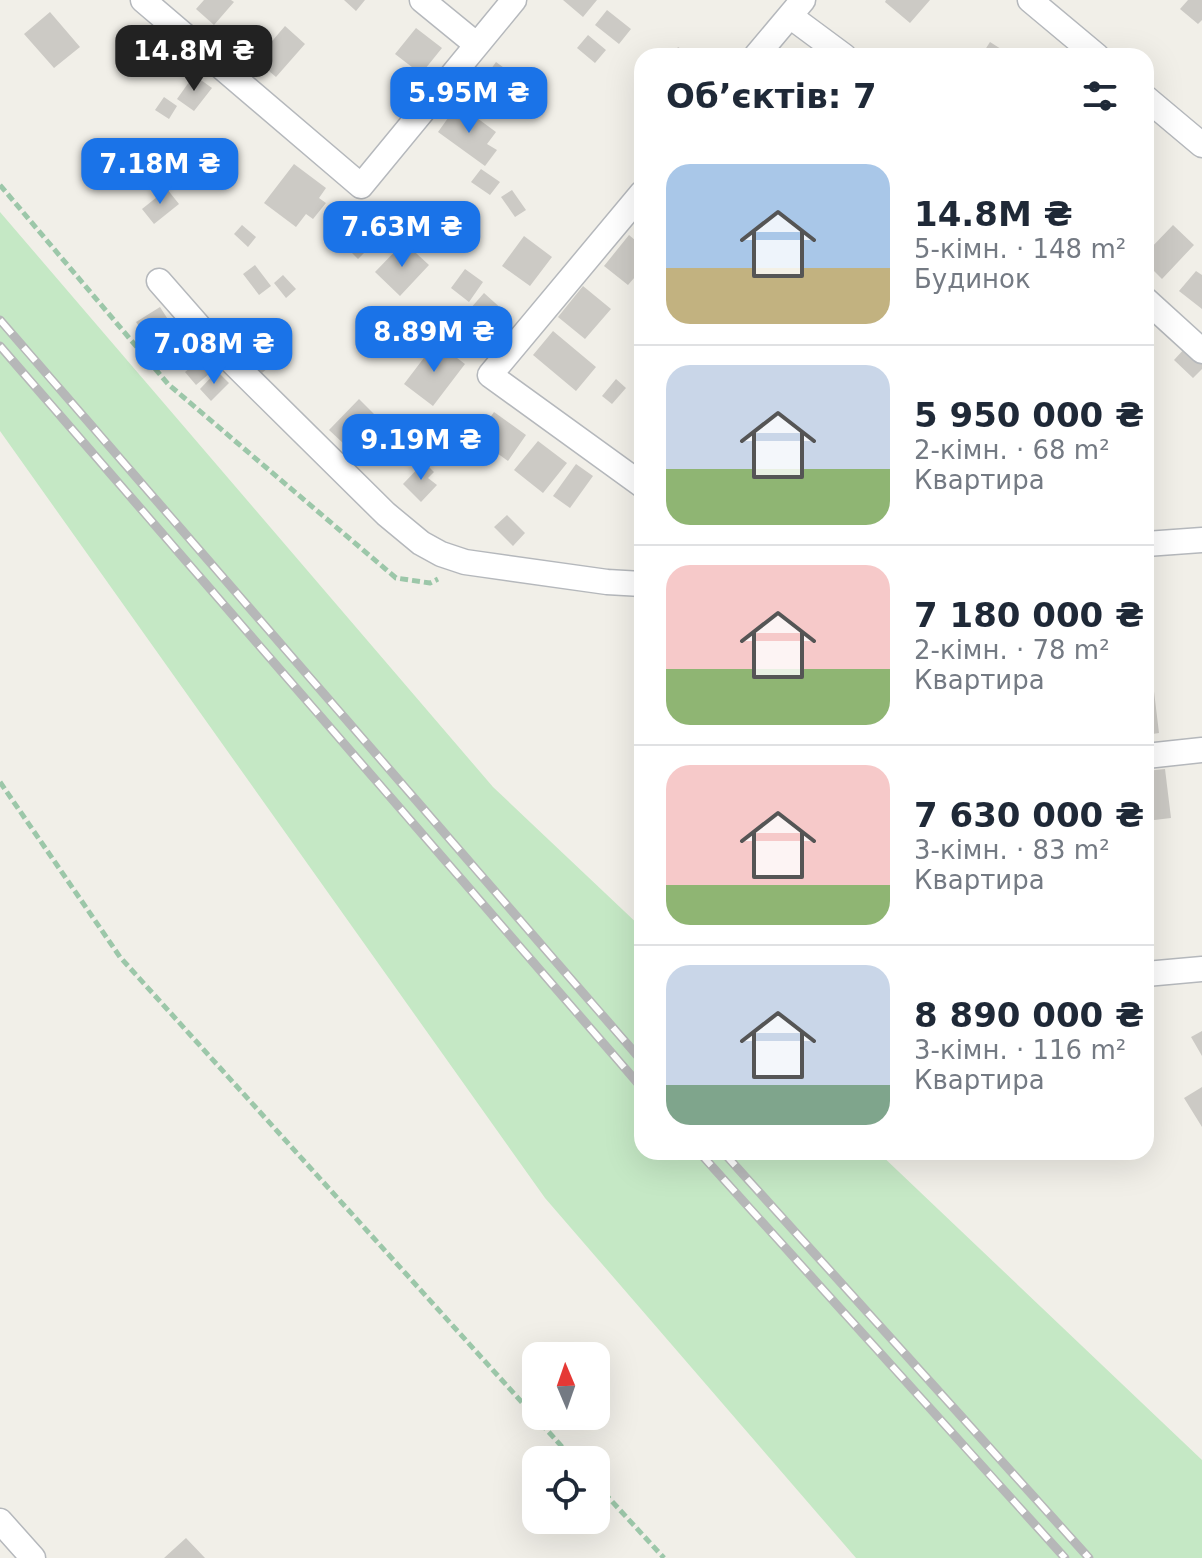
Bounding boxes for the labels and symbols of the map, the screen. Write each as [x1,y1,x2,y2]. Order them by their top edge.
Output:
pin: 14.8M ₴ [120,25,268,93]
pin: 5.95M ₴ [395,67,543,135]
pin: 7.18M ₴ [86,138,234,206]
pin: 7.63M ₴ [328,201,476,269]
pin: 8.89M ₴ [360,306,508,374]
pin: 7.08M ₴ [140,318,288,386]
pin: 9.19M ₴ [347,414,495,482]
north arrow [522,1342,610,1430]

